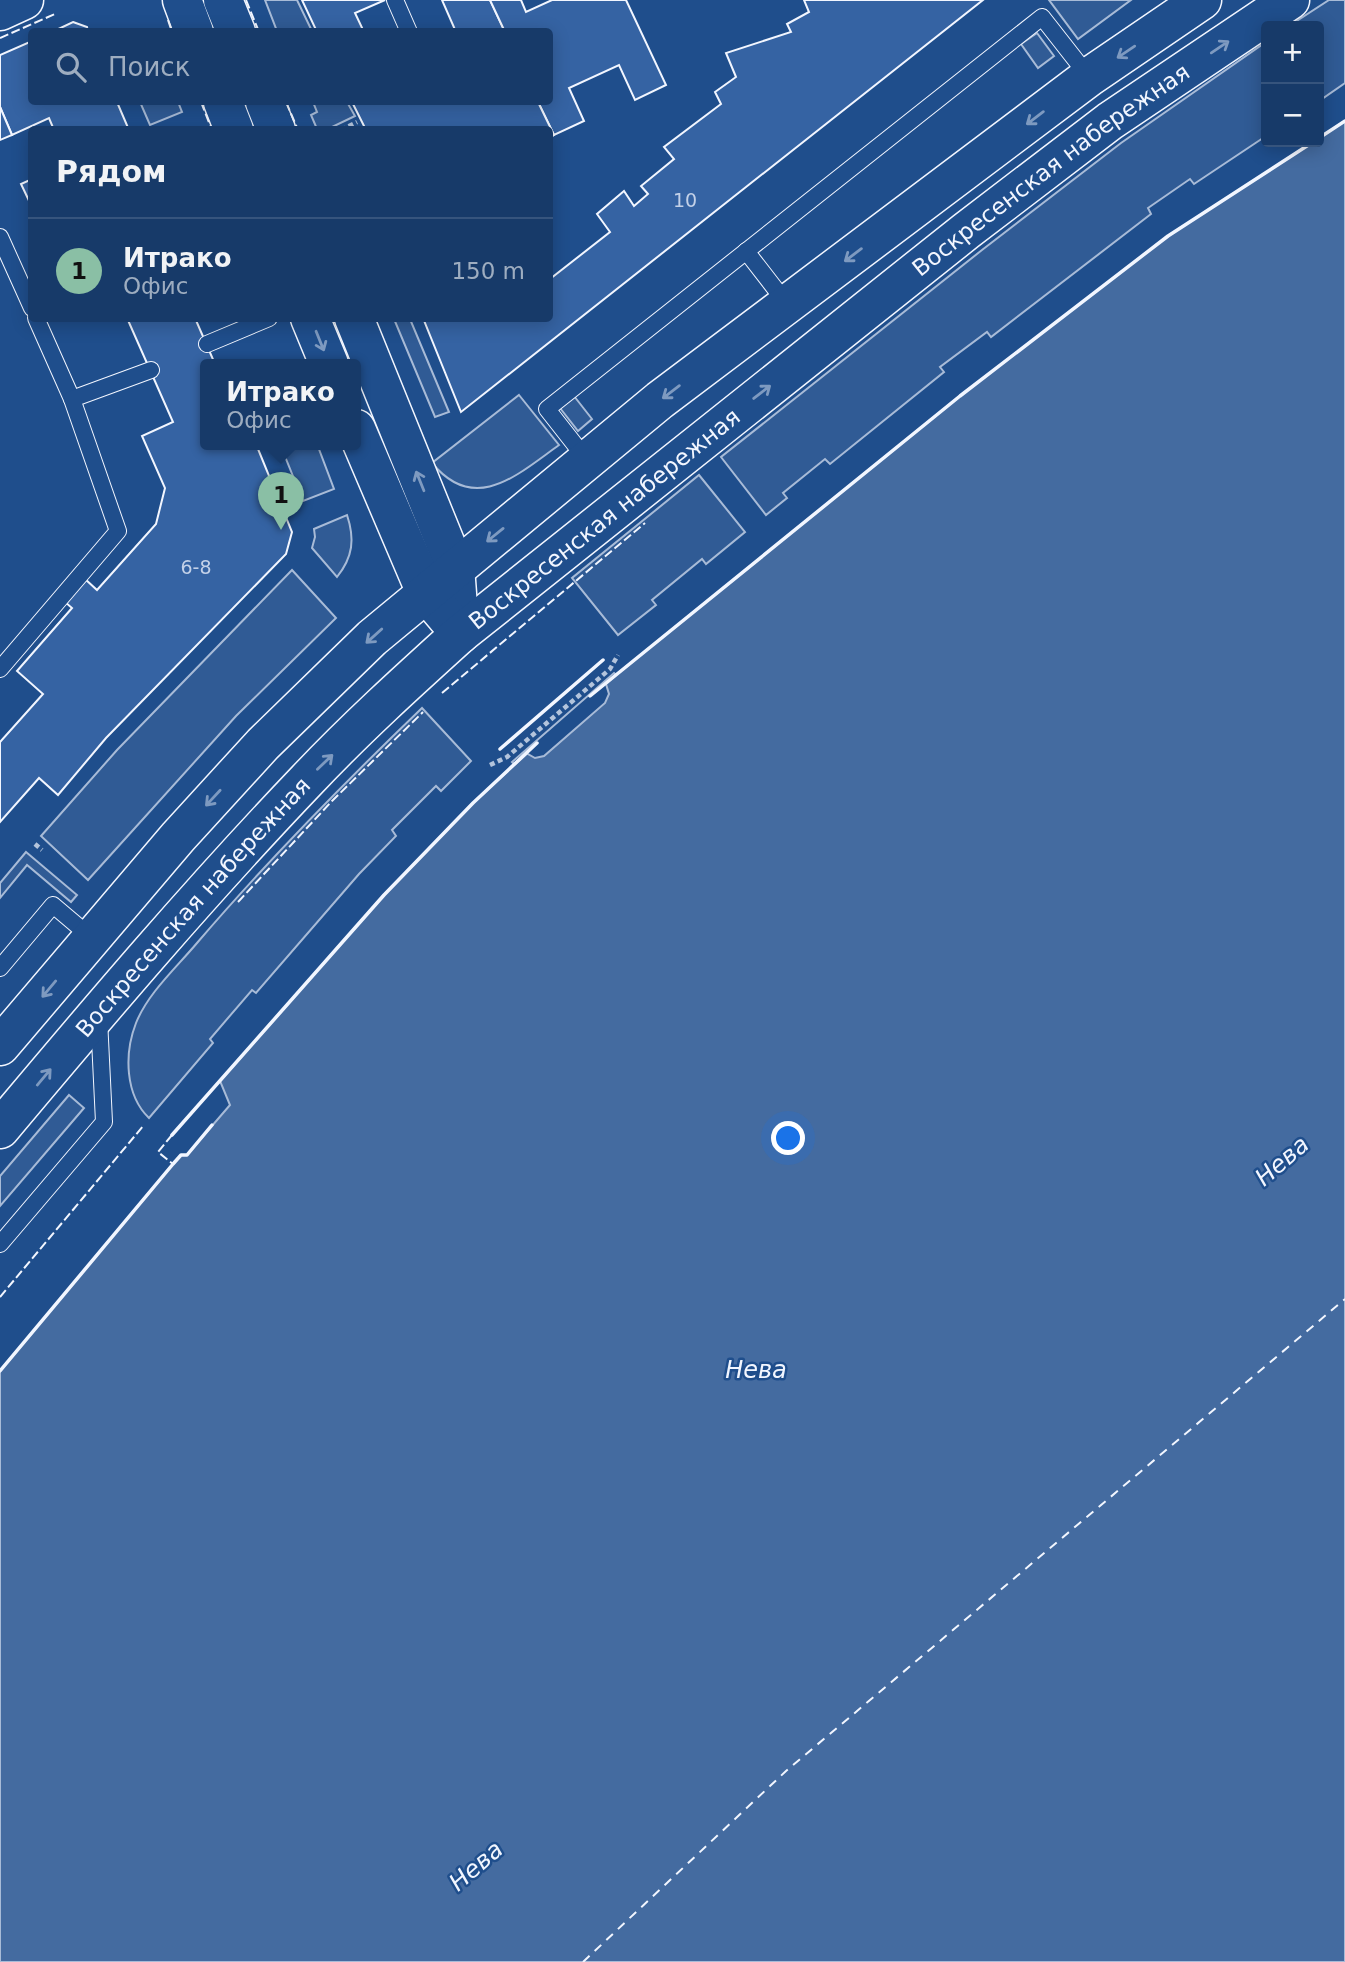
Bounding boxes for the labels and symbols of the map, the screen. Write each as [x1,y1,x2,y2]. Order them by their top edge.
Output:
one-way arrow [1210,40,1229,54]
one-way arrow [1117,45,1136,59]
street label: Воскресенская набережная [907,58,1194,282]
one-way arrow [1026,111,1045,125]
house number: 10 [673,189,697,211]
one-way arrow [844,247,863,262]
one-way arrow [314,330,327,351]
one-way arrow [663,384,681,399]
one-way arrow [752,384,771,399]
street label: Воскресенская набережная [464,403,745,635]
one-way arrow [413,471,426,493]
pin: 1 [258,472,304,530]
one-way arrow [486,527,504,543]
house number: 6-8 [180,556,212,578]
one-way arrow [365,628,383,644]
one-way arrow [317,753,334,770]
street label: Воскресенская набережная [70,772,315,1042]
one-way arrow [205,789,222,806]
one-way arrow [41,980,56,998]
one-way arrow [36,1068,52,1086]
your location [771,1121,805,1155]
water label: Нева [1250,1130,1314,1192]
water label: Нева [725,1356,787,1384]
water label: Нева [444,1835,508,1897]

